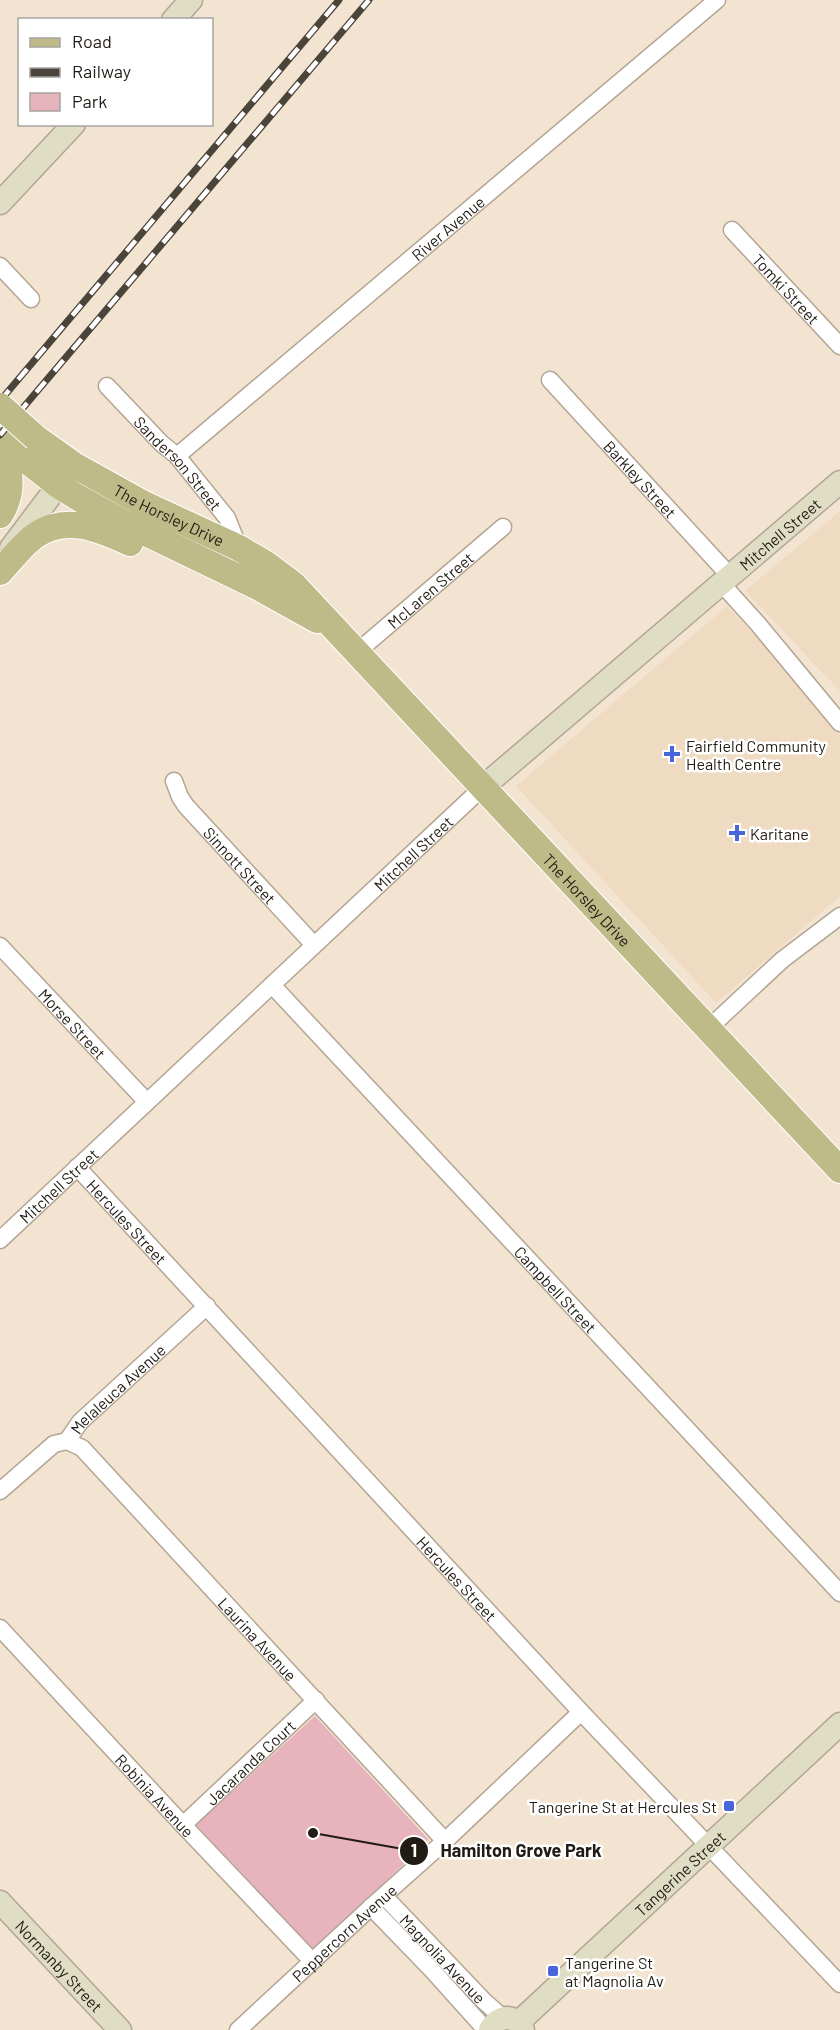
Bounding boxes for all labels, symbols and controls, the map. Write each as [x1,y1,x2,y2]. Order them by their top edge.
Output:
legend [18,18,213,126]
text: Road [72,30,112,52]
text: Railway [72,60,131,82]
text: Park [72,90,107,112]
street label: River Avenue [407,191,488,264]
street label: Tomki Street [749,250,824,328]
street label: Sanderson Street [131,412,226,514]
street label: Barkley Street [600,436,681,521]
street label: The Horsley Drive [111,480,227,549]
street label: Mitchell Street [735,494,824,574]
street label: McLaren Street [383,548,477,632]
place label: Fairfield Community Health Centre [686,736,827,773]
marker: Fairfield Community Health Centre [663,745,681,763]
street label: Mitchell Street [370,811,456,894]
street label: Sinnott Street [200,823,280,907]
marker: Karitane [728,824,746,842]
place label: Karitane [750,824,809,843]
street label: The Horsley Drive [540,849,636,950]
street label: Morse Street [35,984,110,1062]
street label: Mitchell Street [15,1144,102,1227]
street label: Hercules Street [83,1175,171,1268]
street label: Campbell Street [511,1242,601,1336]
street label: Melaleuca Avenue [66,1340,169,1437]
street label: Hercules Street [413,1532,501,1624]
street label: Laurina Avenue [215,1593,301,1684]
street label: Jacaranda Court [201,1716,299,1808]
street label: Robinia Avenue [112,1750,198,1840]
place label: Tangerine St at Hercules St [529,1797,717,1816]
marker: Tangerine St at Hercules St [722,1799,736,1813]
street label: Tangerine Street [630,1826,729,1920]
callout: Hamilton Grove Park [399,1833,614,1869]
text: 1 [411,1839,417,1861]
text: Hamilton Grove Park [440,1839,602,1861]
street label: Peppercorn Avenue [288,1880,400,1985]
street label: Magnolia Avenue [397,1910,490,2007]
street label: Normanby Street [12,1916,107,2015]
place label: Tangerine St at Magnolia Av [565,1953,664,1990]
marker: Tangerine St at Magnolia Av [546,1964,560,1978]

